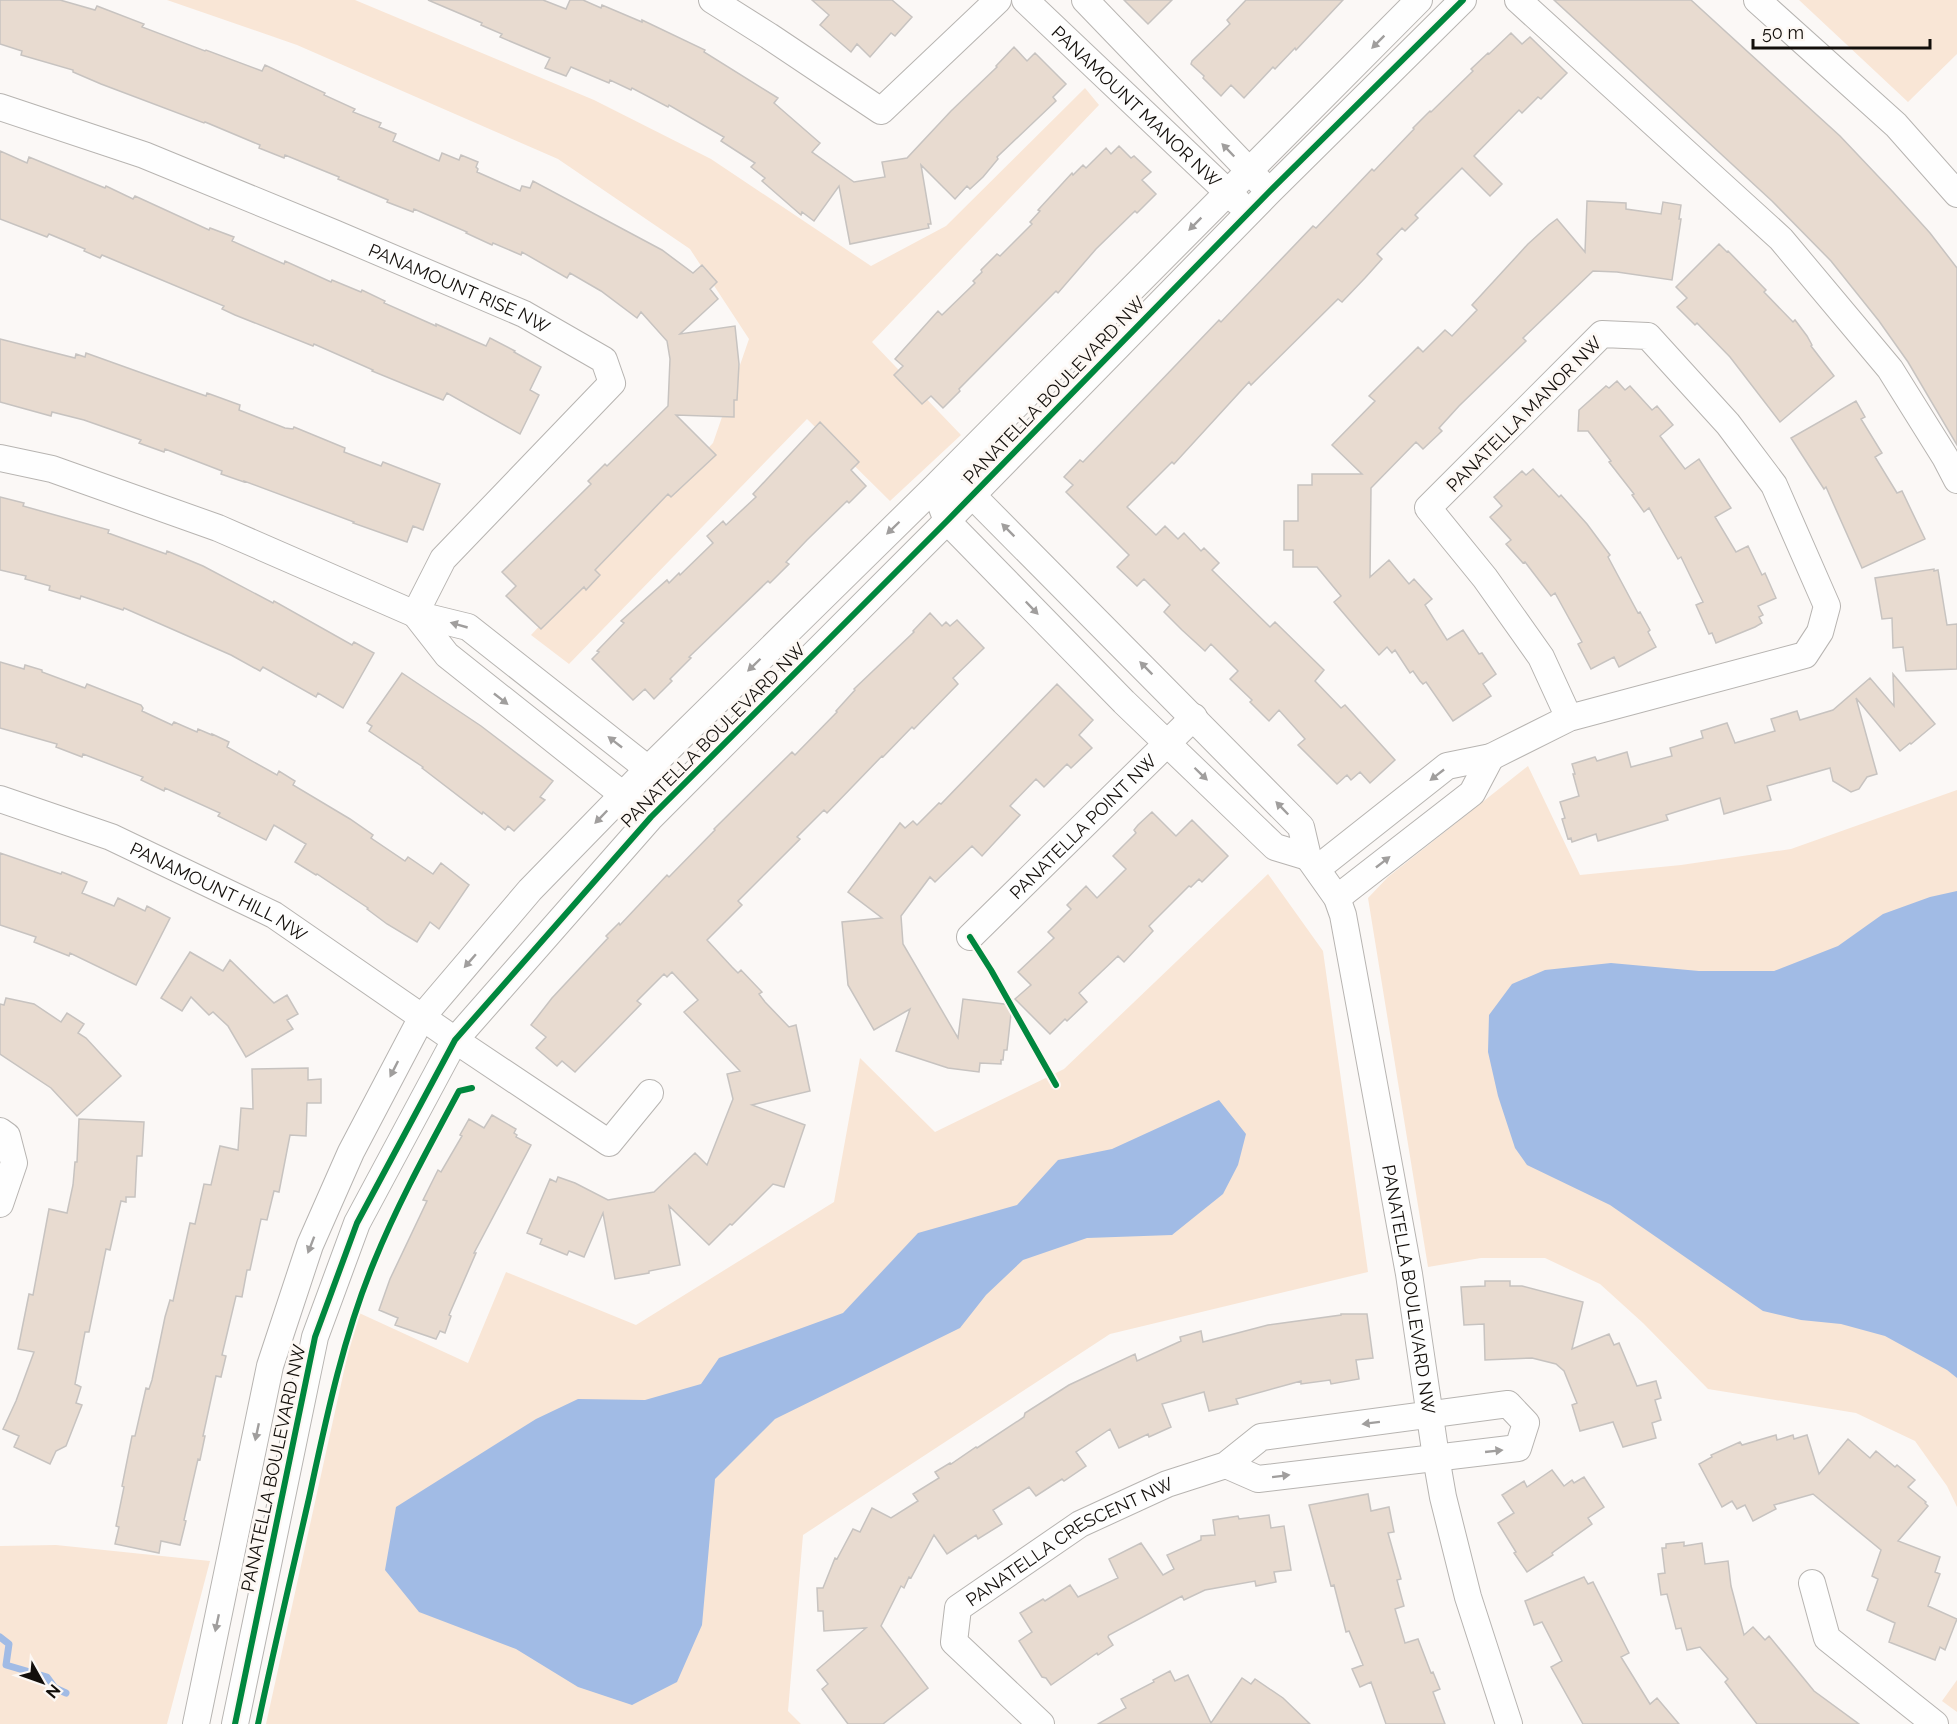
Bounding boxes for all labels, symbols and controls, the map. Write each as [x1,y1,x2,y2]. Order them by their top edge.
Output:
scale bar [1753,12,1930,50]
street label: PANAMOUNT MANOR NW [1048,21,1226,191]
text: 50 m [1762,22,1804,43]
one-way arrow [1372,34,1386,48]
one-way arrow [1222,144,1236,158]
one-way arrow [1189,216,1203,230]
street label: PANAMOUNT RISE NW [366,239,554,337]
street label: PANATELLA BOULEVARD NW [959,292,1149,488]
street label: PANATELLA MANOR NW [1442,332,1606,496]
one-way arrow [887,521,901,535]
one-way arrow [1001,524,1015,538]
one-way arrow [1025,600,1039,615]
one-way arrow [450,620,468,629]
street label: PANATELLA BOULEVARD NW [616,638,810,832]
one-way arrow [747,658,762,672]
one-way arrow [1139,662,1153,676]
one-way arrow [494,692,509,704]
one-way arrow [607,736,622,748]
street label: PANATELLA POINT NW [1005,750,1161,903]
one-way arrow [1193,767,1207,781]
one-way arrow [1429,768,1444,780]
one-way arrow [1276,801,1290,815]
one-way arrow [595,810,609,824]
street label: PANAMOUNT HILL NW [127,837,311,945]
one-way arrow [1375,855,1391,868]
one-way arrow [463,953,476,969]
one-way arrow [390,1060,400,1078]
street label: PANATELLA BOULEVARD NW [1379,1163,1440,1416]
one-way arrow [306,1236,315,1254]
street label: PANATELLA BOULEVARD NW [237,1342,310,1594]
one-way arrow [1362,1418,1381,1427]
one-way arrow [252,1423,261,1442]
one-way arrow [1484,1446,1503,1456]
street label: PANATELLA CRESCENT NW [961,1472,1176,1610]
one-way arrow [1272,1472,1291,1481]
one-way arrow [212,1613,221,1632]
north arrow [12,1652,72,1712]
text: N [42,1681,64,1702]

